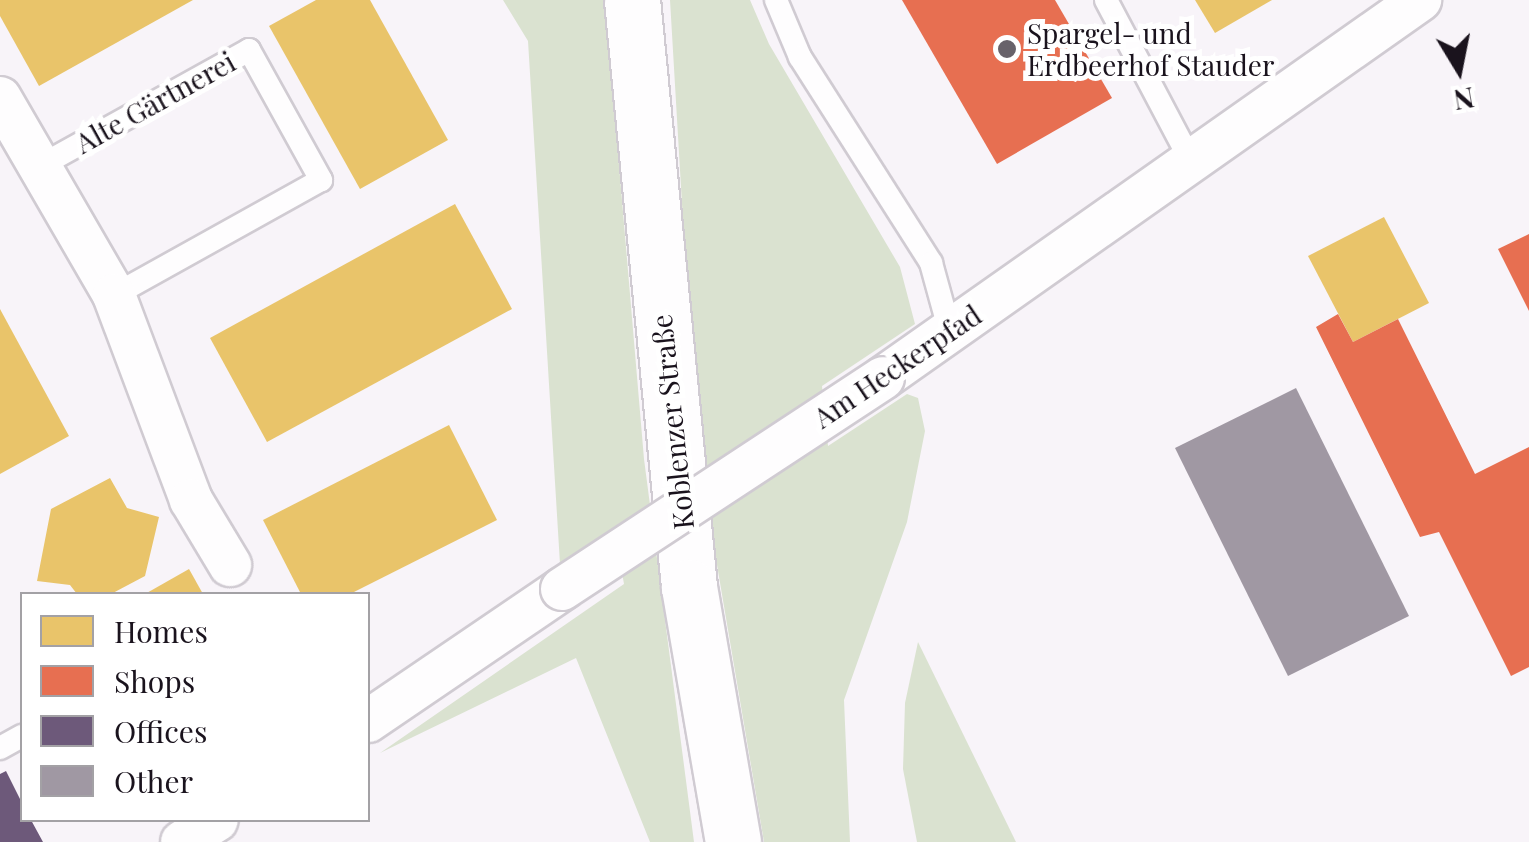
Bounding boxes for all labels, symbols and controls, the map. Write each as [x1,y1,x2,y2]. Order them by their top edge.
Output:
place label: Spargel- und Erdbeerhof Stauder [1027,16,1274,82]
north arrow [1409,20,1509,120]
marker: Spargel- und Erdbeerhof Stauder [996,38,1018,60]
street label: Alte Gärtnerei [69,44,241,160]
text: N [1451,80,1477,120]
street label: Am Heckerpfad [807,298,987,434]
street label: Koblenzer Straße [644,313,700,531]
legend [20,592,370,822]
text: Homes [114,611,208,651]
text: Shops [114,661,195,701]
text: Offices [114,711,207,751]
text: Other [114,761,193,801]

